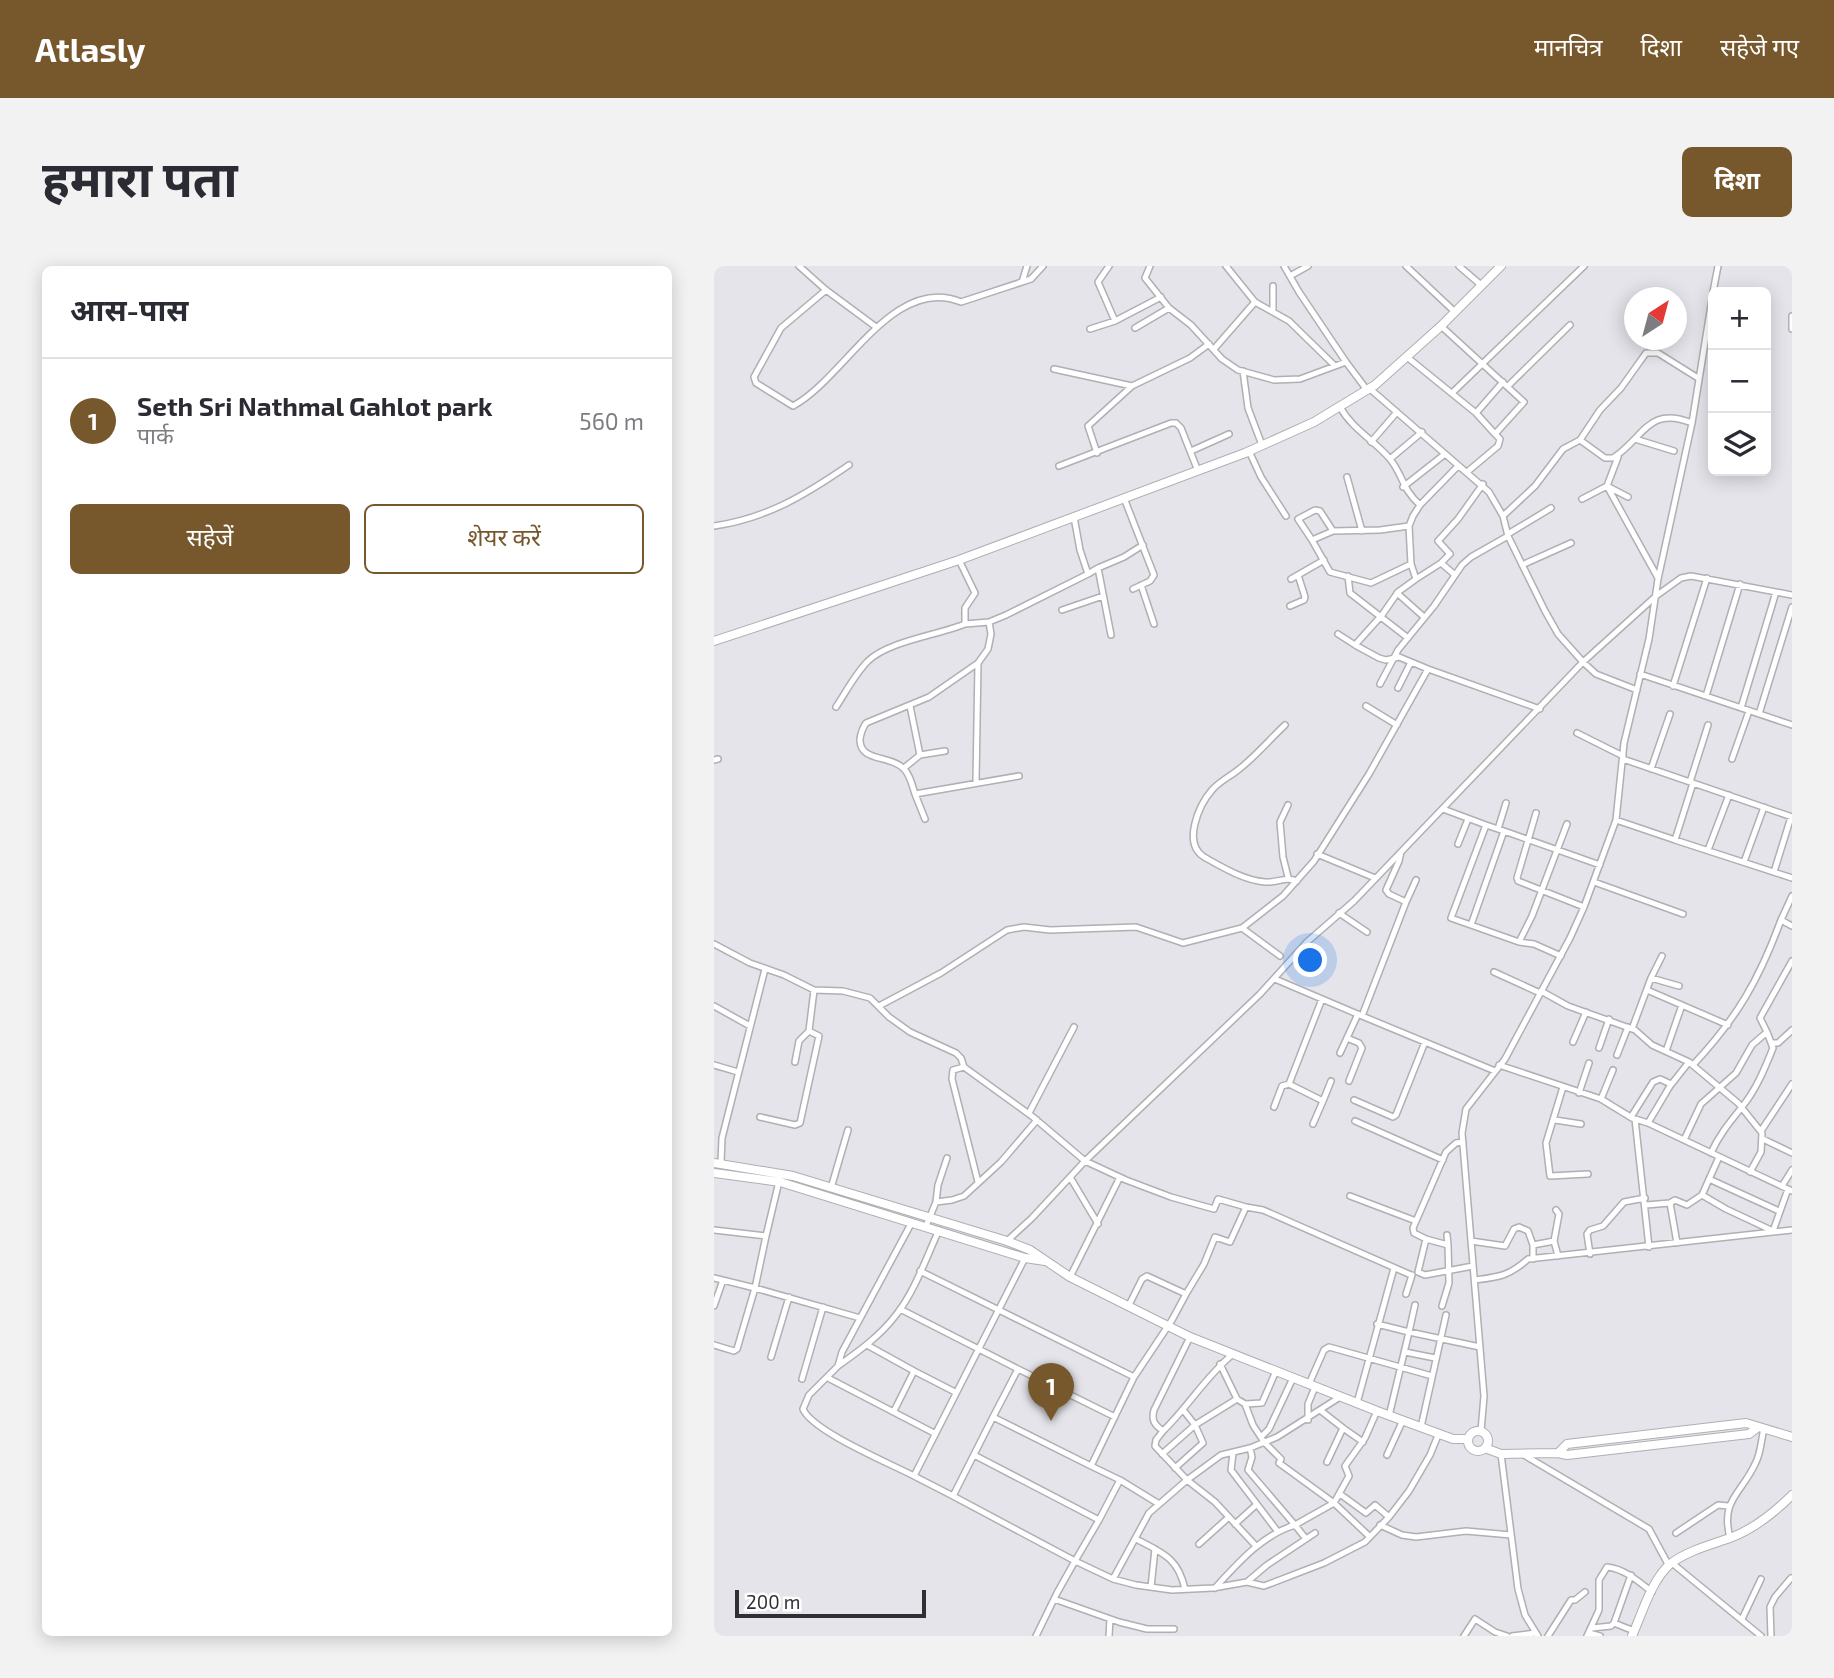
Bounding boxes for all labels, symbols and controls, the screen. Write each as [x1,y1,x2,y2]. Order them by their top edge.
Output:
text: Atlasly [35,29,145,69]
text: मानचित्र [1534,32,1603,61]
text: दिशा [1641,32,1682,61]
text: सहेजे गए [1720,32,1799,61]
button: दिशा [1682,147,1792,217]
text: हमारा पता [42,148,238,207]
north arrow [1624,287,1687,350]
map controls [1708,287,1771,476]
button: + [1708,287,1771,350]
text: आस-पास [70,291,188,327]
button: − [1708,350,1771,413]
text: Seth Sri Nathmal Gahlot park [137,390,493,421]
text: 1 [88,407,98,435]
text: 560 m [579,407,644,435]
button: layers [1708,413,1771,476]
text: पार्क [137,421,174,449]
button: सहेजें [70,504,350,574]
button: शेयर करें [364,504,644,574]
your location [1293,943,1327,977]
pin: 1 [1028,1363,1074,1421]
scale bar [735,1587,926,1619]
text: 200 m [746,1590,800,1613]

